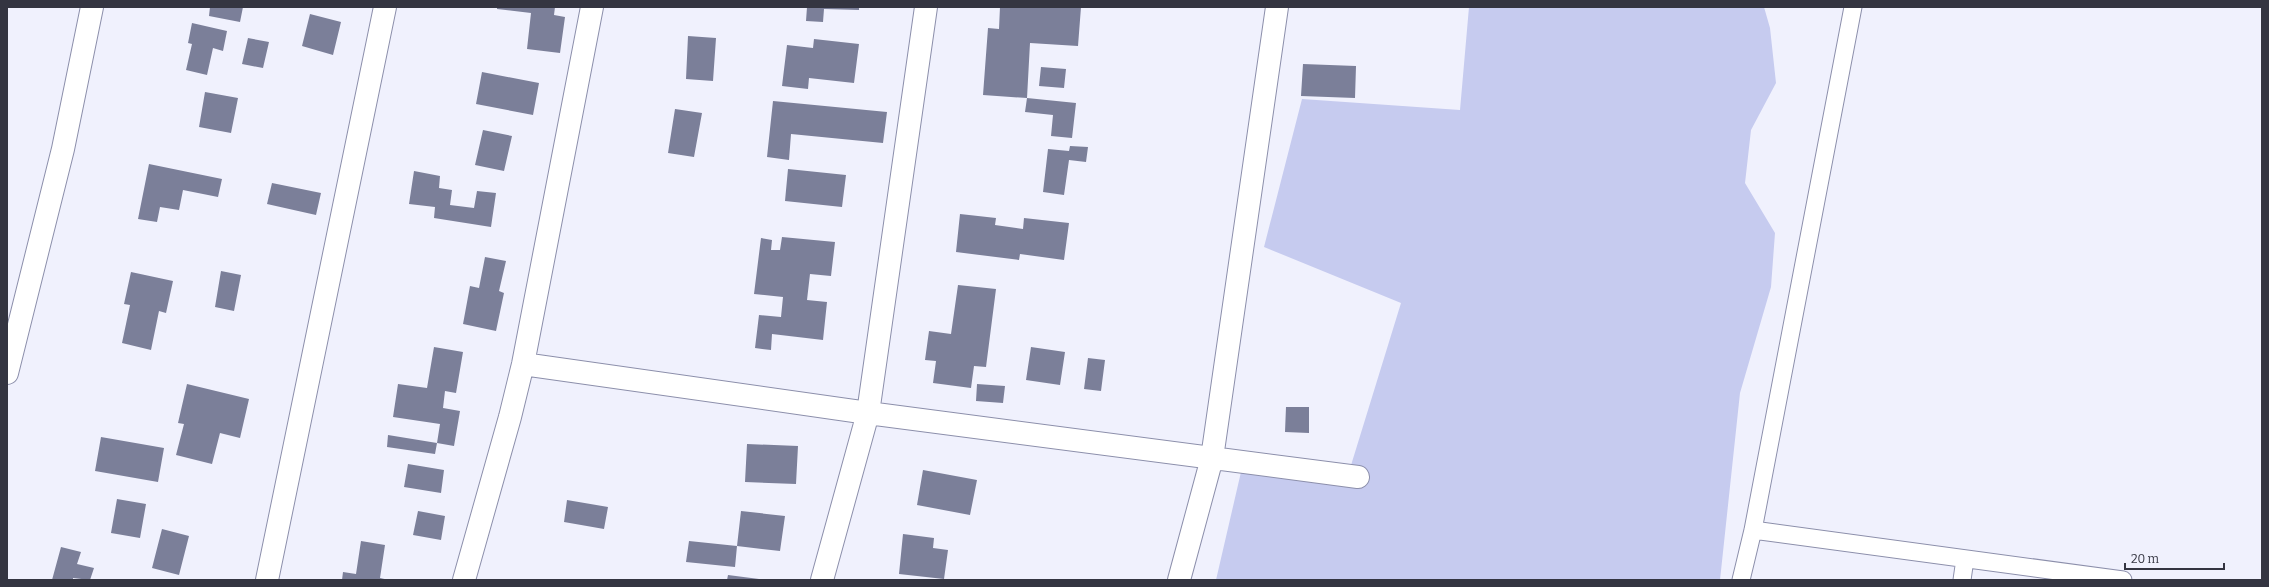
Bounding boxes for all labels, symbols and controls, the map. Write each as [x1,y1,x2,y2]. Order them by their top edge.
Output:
scale bar [2125,545,2224,571]
text: 20 m [2131,552,2160,566]

